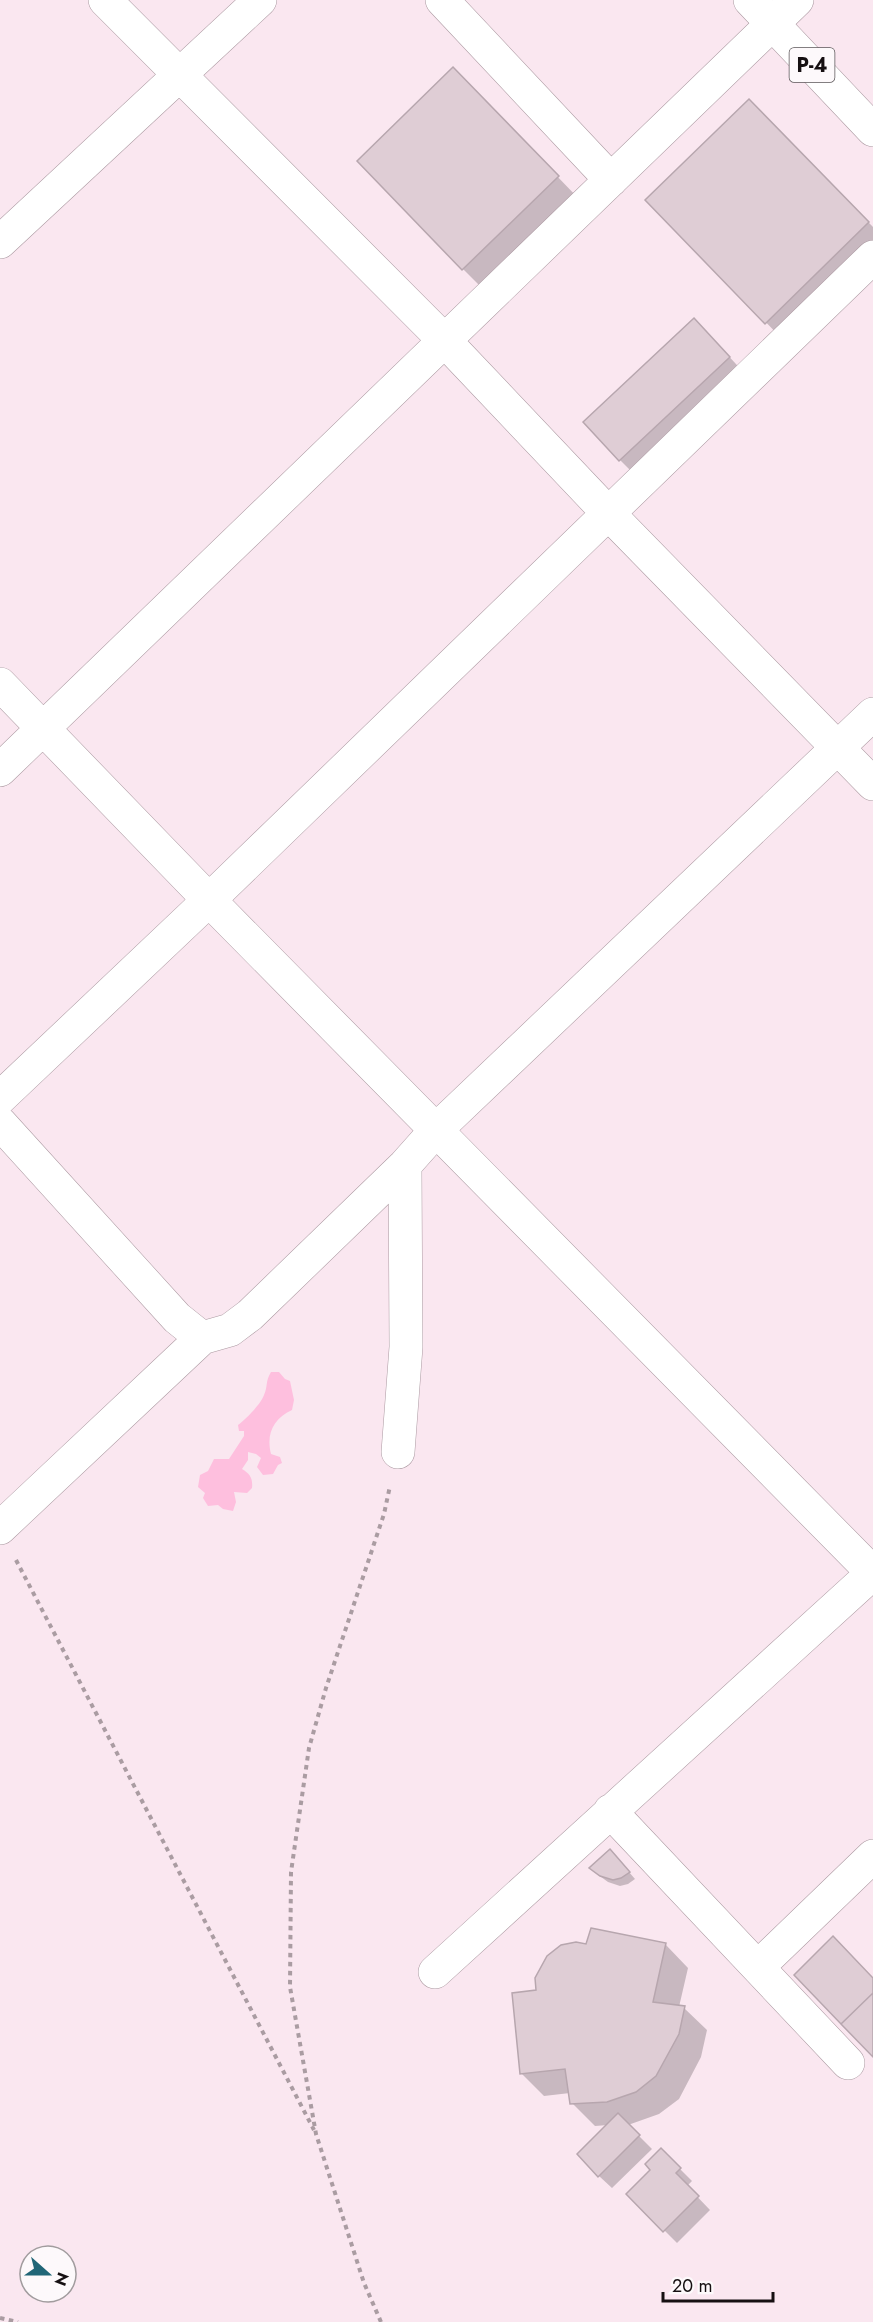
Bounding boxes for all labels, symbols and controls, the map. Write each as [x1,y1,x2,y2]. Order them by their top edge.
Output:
road number: P-4 [790,48,834,82]
north arrow [18,2244,78,2304]
scale bar [663,2265,772,2303]
text: N [49,2269,75,2289]
text: 20 m [672,2273,712,2299]

